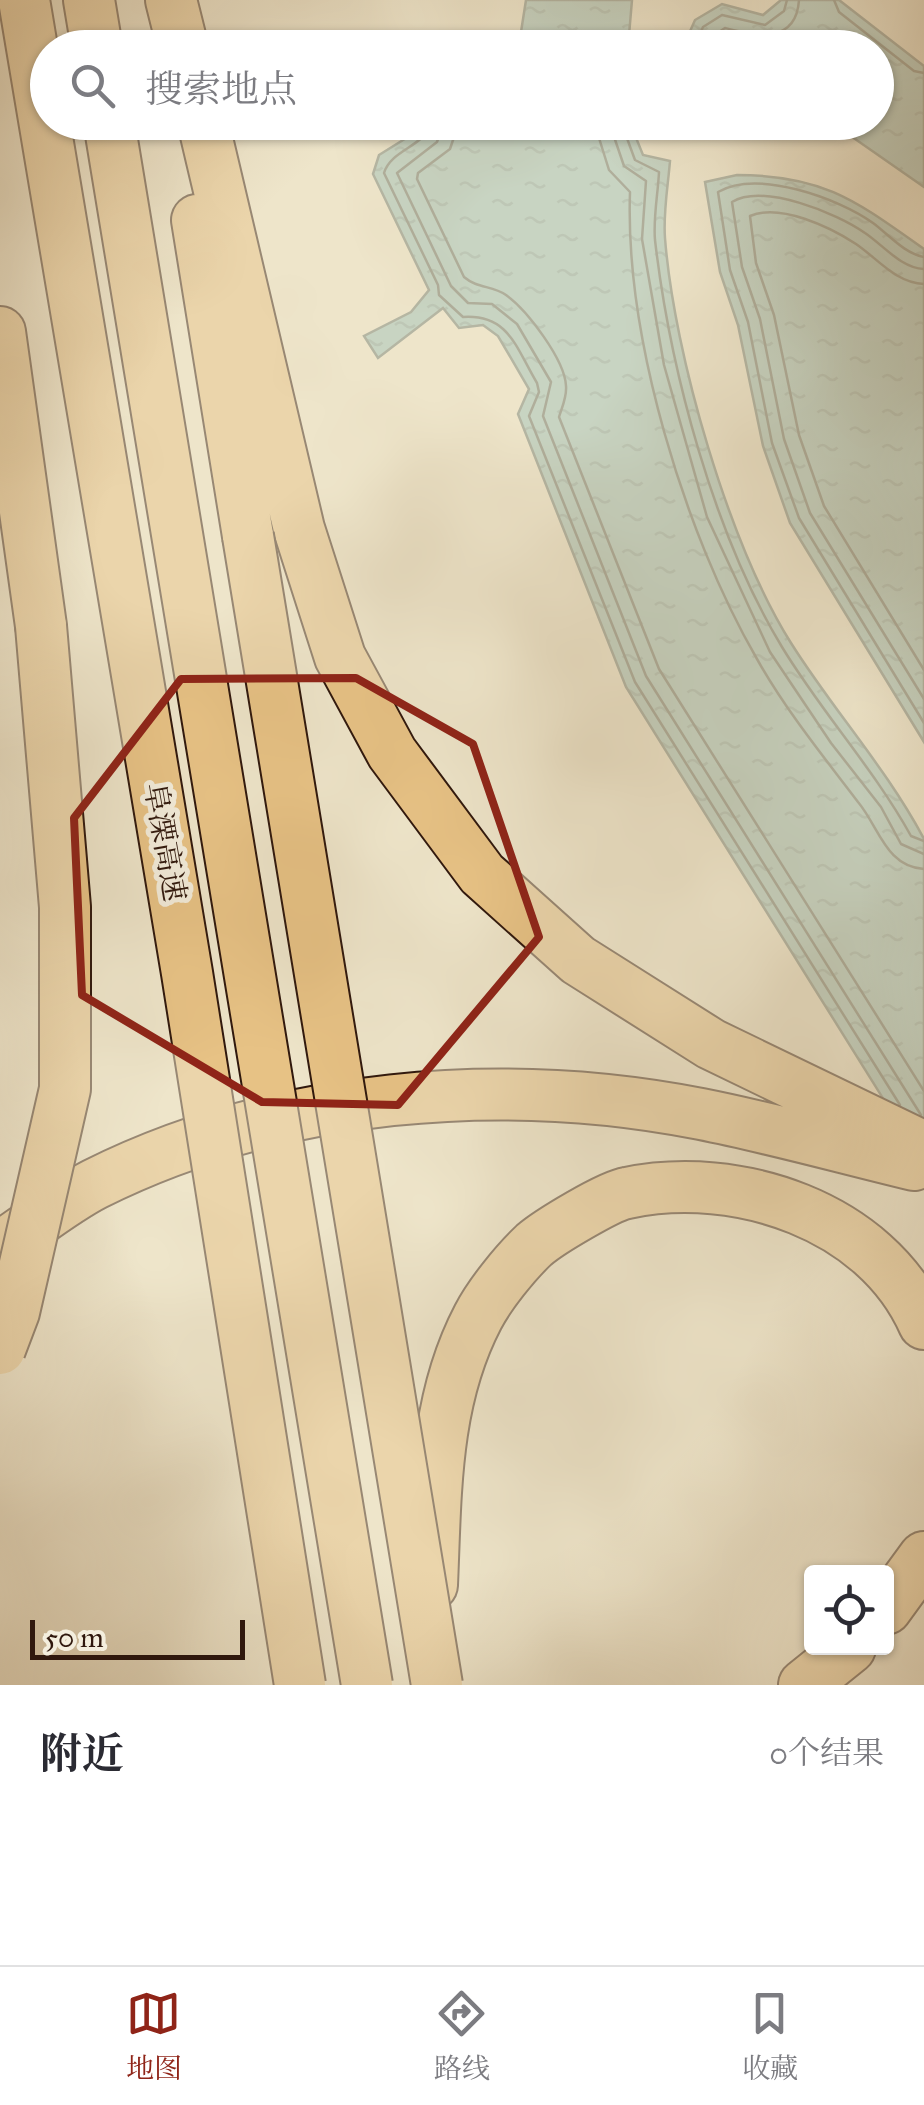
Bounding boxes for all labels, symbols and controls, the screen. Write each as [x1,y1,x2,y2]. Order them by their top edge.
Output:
search box [30,30,894,140]
icon: search [65,58,120,113]
text: 搜索地点 [145,66,297,112]
street label: 阜溧高速 [137,780,193,904]
map controls [804,1565,894,1655]
button: locate [804,1565,894,1655]
scale bar [30,1615,245,1660]
text: 50 m [45,1620,104,1655]
text: 附近 [40,1728,124,1780]
text: 0个结果 [769,1734,884,1773]
tab: 地图 [126,1986,182,2086]
tab: 路线 [434,1986,490,2086]
tab: 收藏 [742,1986,798,2086]

